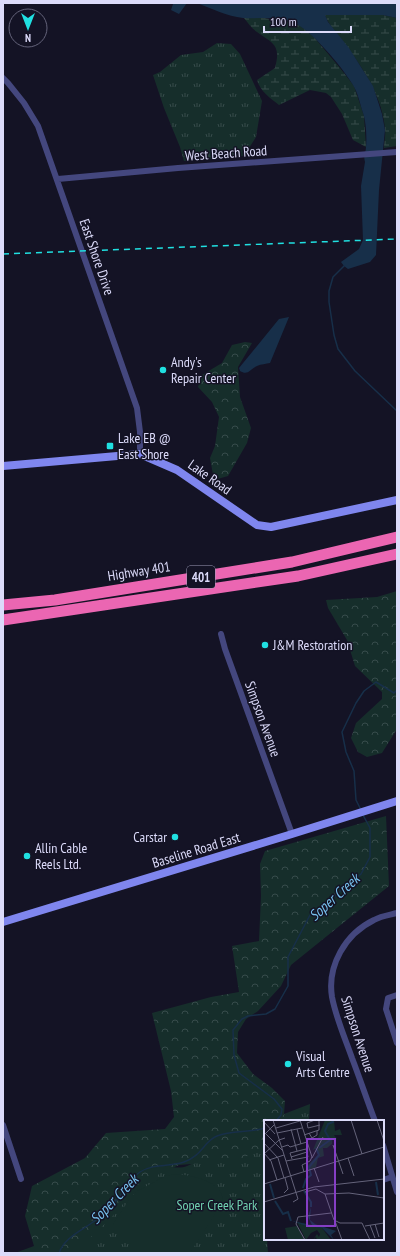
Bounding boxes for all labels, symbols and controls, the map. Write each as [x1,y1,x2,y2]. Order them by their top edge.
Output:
north arrow [8,8,48,48]
scale bar [264,8,351,34]
text: 100 m [270,14,297,29]
text: N [25,31,31,45]
street label: West Beach Road [184,141,268,165]
street label: East Shore Drive [76,217,119,298]
place label: Andy's Repair Center [171,353,236,387]
marker: Andy's Repair Center [158,365,168,375]
place label: Lake EB @ East Shore [118,429,171,463]
marker: Lake EB @ East Shore [105,441,115,451]
street label: Lake Road [185,456,235,498]
street label: Highway 401 [106,557,172,585]
road number: 401 [187,566,215,588]
place label: J&M Restoration [272,636,352,654]
marker: J&M Restoration [260,640,270,650]
street label: Simpson Avenue [241,679,285,759]
place label: Carstar [133,828,167,846]
street label: Baseline Road East [150,828,242,872]
marker: Carstar [170,832,180,842]
place label: Allin Cable Reels Ltd. [35,839,87,873]
marker: Allin Cable Reels Ltd. [22,851,32,861]
water label: Soper Creek [305,868,365,925]
street label: Simpson Avenue [337,994,379,1075]
place label: Visual Arts Centre [295,1047,350,1081]
marker: Visual Arts Centre [283,1059,293,1069]
inset map [264,1120,384,1240]
water label: Soper Creek [86,1169,144,1228]
park label: Soper Creek Park [176,1196,258,1214]

